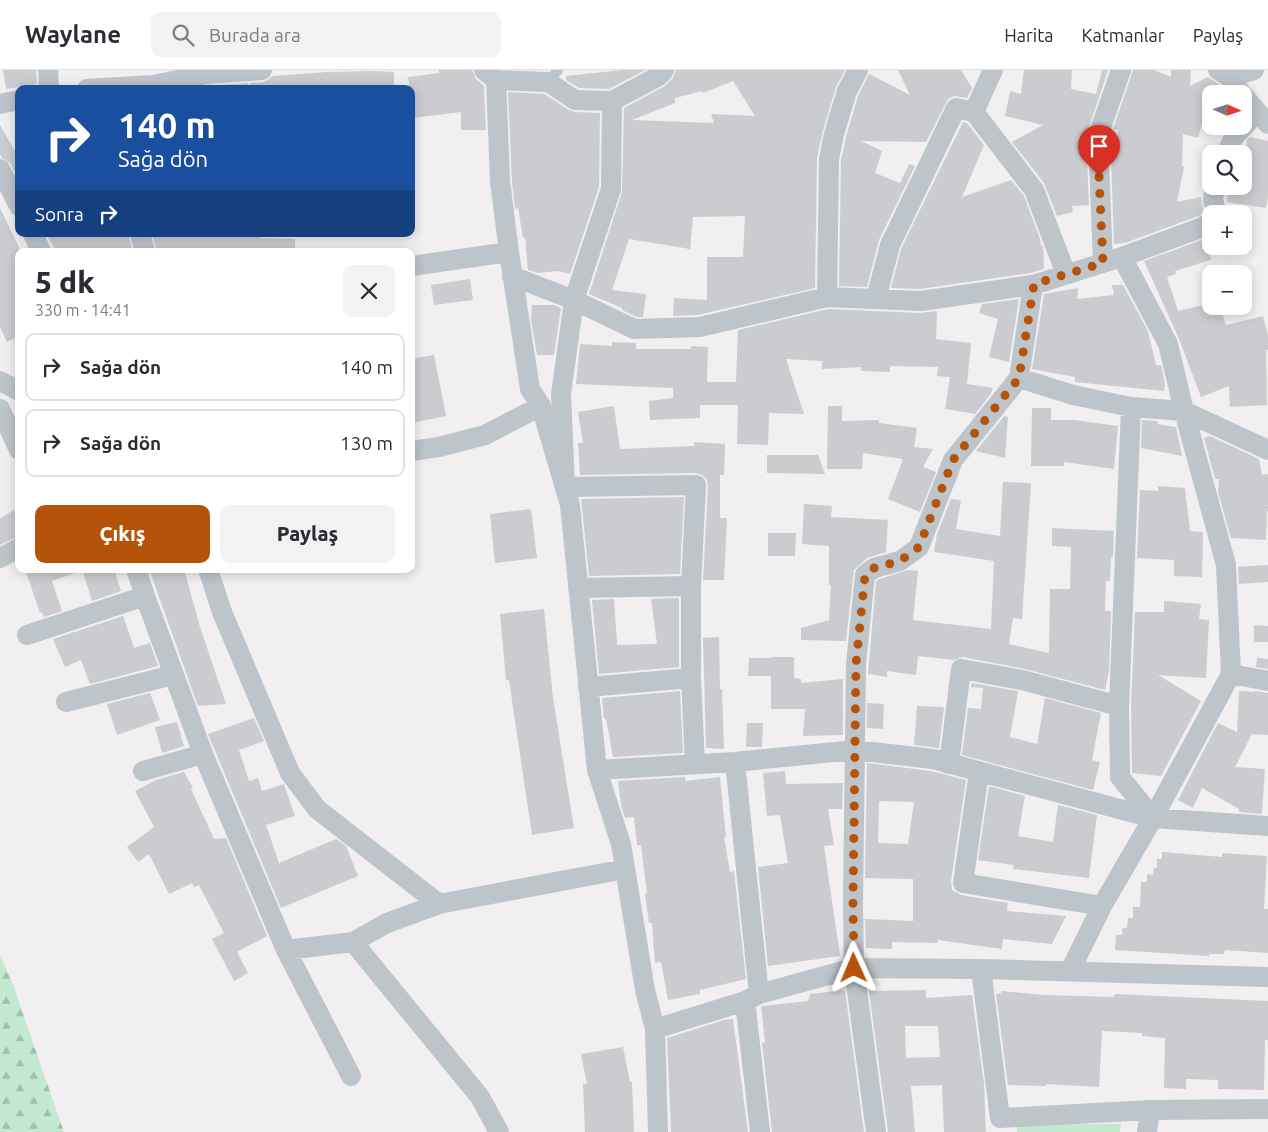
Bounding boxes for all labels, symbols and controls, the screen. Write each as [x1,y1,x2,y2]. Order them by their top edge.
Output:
search box [151,12,501,57]
text: Waylane [25,21,121,48]
icon: search [169,21,197,49]
text: Burada ara [209,24,301,46]
text: Harita [1004,25,1054,45]
text: Katmanlar [1082,25,1165,45]
text: Paylaş [1193,25,1243,45]
north arrow [1202,85,1252,135]
map controls [1202,85,1252,315]
icon: right [35,105,100,170]
text: 140 m [118,105,216,145]
pin [1078,125,1120,176]
icon: arrive [1085,132,1113,160]
button: search [1202,145,1252,195]
text: Sağa dön [118,146,208,171]
icon: right [94,200,122,228]
text: Sonra [35,203,84,225]
button: + [1202,205,1252,255]
text: 5 dk [35,265,95,299]
button: close [343,265,395,317]
button: − [1202,265,1252,315]
text: 330 m · 14:41 [35,301,131,319]
icon: right [37,353,65,381]
text: Sağa dön [80,356,161,378]
text: 140 m [340,356,393,378]
icon: right [37,429,65,457]
text: Sağa dön [80,432,161,454]
text: 130 m [340,432,393,454]
button: Çıkış [35,505,210,563]
button: Paylaş [220,505,395,563]
position arrow [827,941,879,993]

